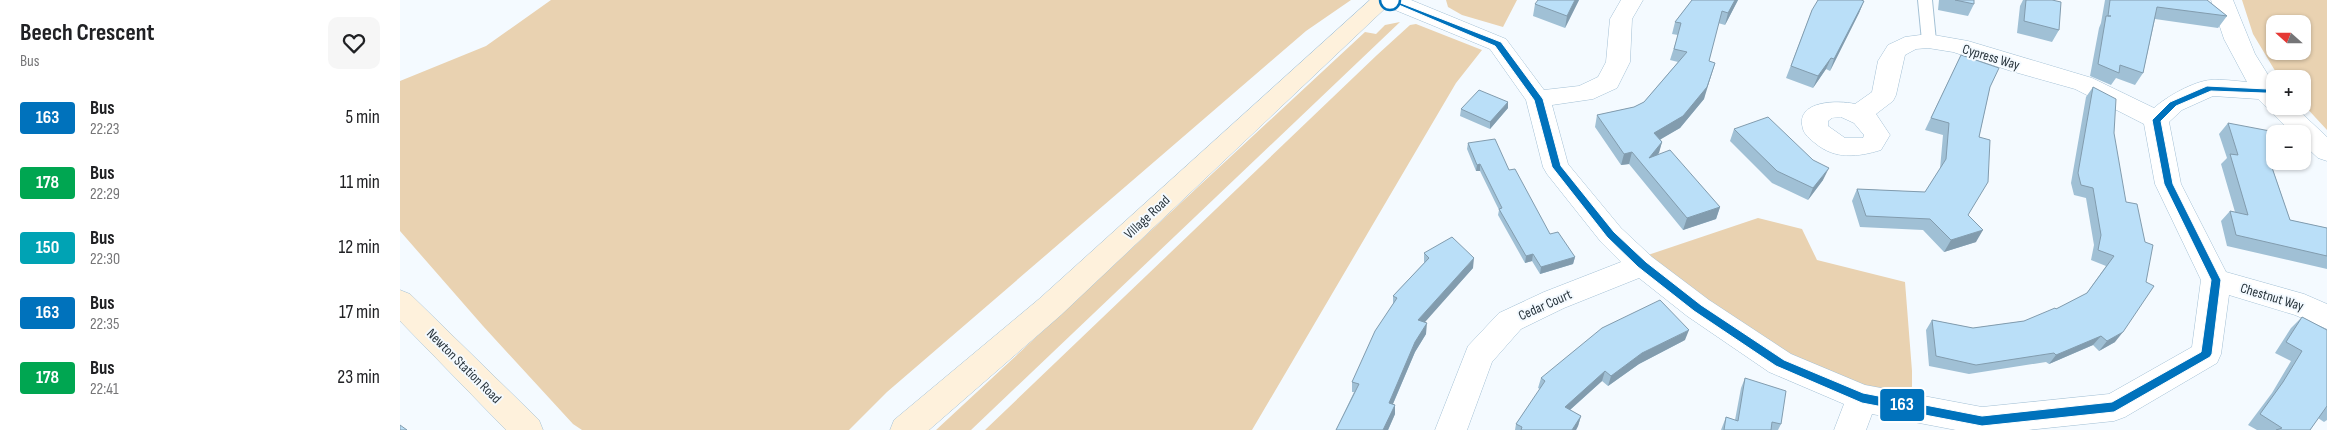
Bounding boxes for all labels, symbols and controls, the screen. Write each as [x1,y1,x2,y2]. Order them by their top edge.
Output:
unlabelled marker [1379,0,1401,11]
north arrow [2266,15,2311,60]
map controls [2266,15,2311,170]
button: heart [328,17,380,69]
text: Beech Crescent [20,18,154,47]
street label: Cypress Way [1960,40,2022,74]
text: Bus [20,52,40,71]
button: + [2266,70,2311,115]
text: Bus [90,97,115,120]
text: 5 min [345,106,380,129]
text: 163 [36,107,59,128]
text: 22:23 [90,120,120,139]
button: − [2266,125,2311,170]
text: Bus [90,162,115,185]
text: 11 min [340,171,380,194]
text: 178 [36,172,59,193]
text: 22:29 [90,185,120,204]
street label: Village Road [1121,192,1173,242]
text: Bus [90,227,115,250]
text: 12 min [338,236,380,259]
text: 150 [36,237,59,258]
text: 22:30 [90,250,120,269]
street label: Chestnut Way [2238,279,2306,315]
street label: Cedar Court [1516,286,1574,324]
text: Bus [90,292,115,315]
text: 17 min [339,301,380,324]
text: 163 [36,302,59,323]
text: 22:35 [90,315,119,334]
street label: Newton Station Road [423,325,505,407]
text: Bus [90,357,115,380]
text: 23 min [337,366,380,389]
text: 178 [36,367,59,388]
text: 22:41 [90,380,119,399]
line badge: 163 [1873,389,1931,421]
text: 163 [1890,394,1914,415]

